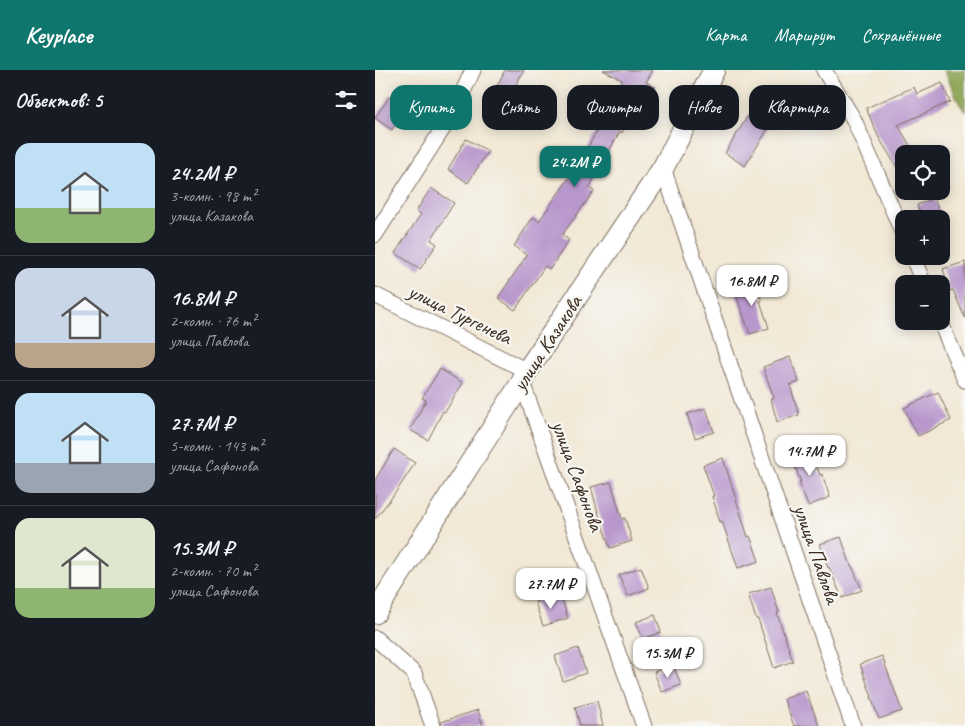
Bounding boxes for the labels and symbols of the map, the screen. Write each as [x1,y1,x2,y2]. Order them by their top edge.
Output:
pin: 24.2M ₽ [529,146,621,188]
pin: 16.8M ₽ [706,264,798,307]
street label: улица Тургенева [402,277,518,351]
street label: улица Казакова [505,289,589,397]
street label: улица Сафонова [545,415,611,536]
pin: 14.7M ₽ [764,434,856,477]
street label: улица Павлова [787,499,847,609]
pin: 27.7M ₽ [505,568,597,610]
pin: 15.3M ₽ [622,636,714,679]

